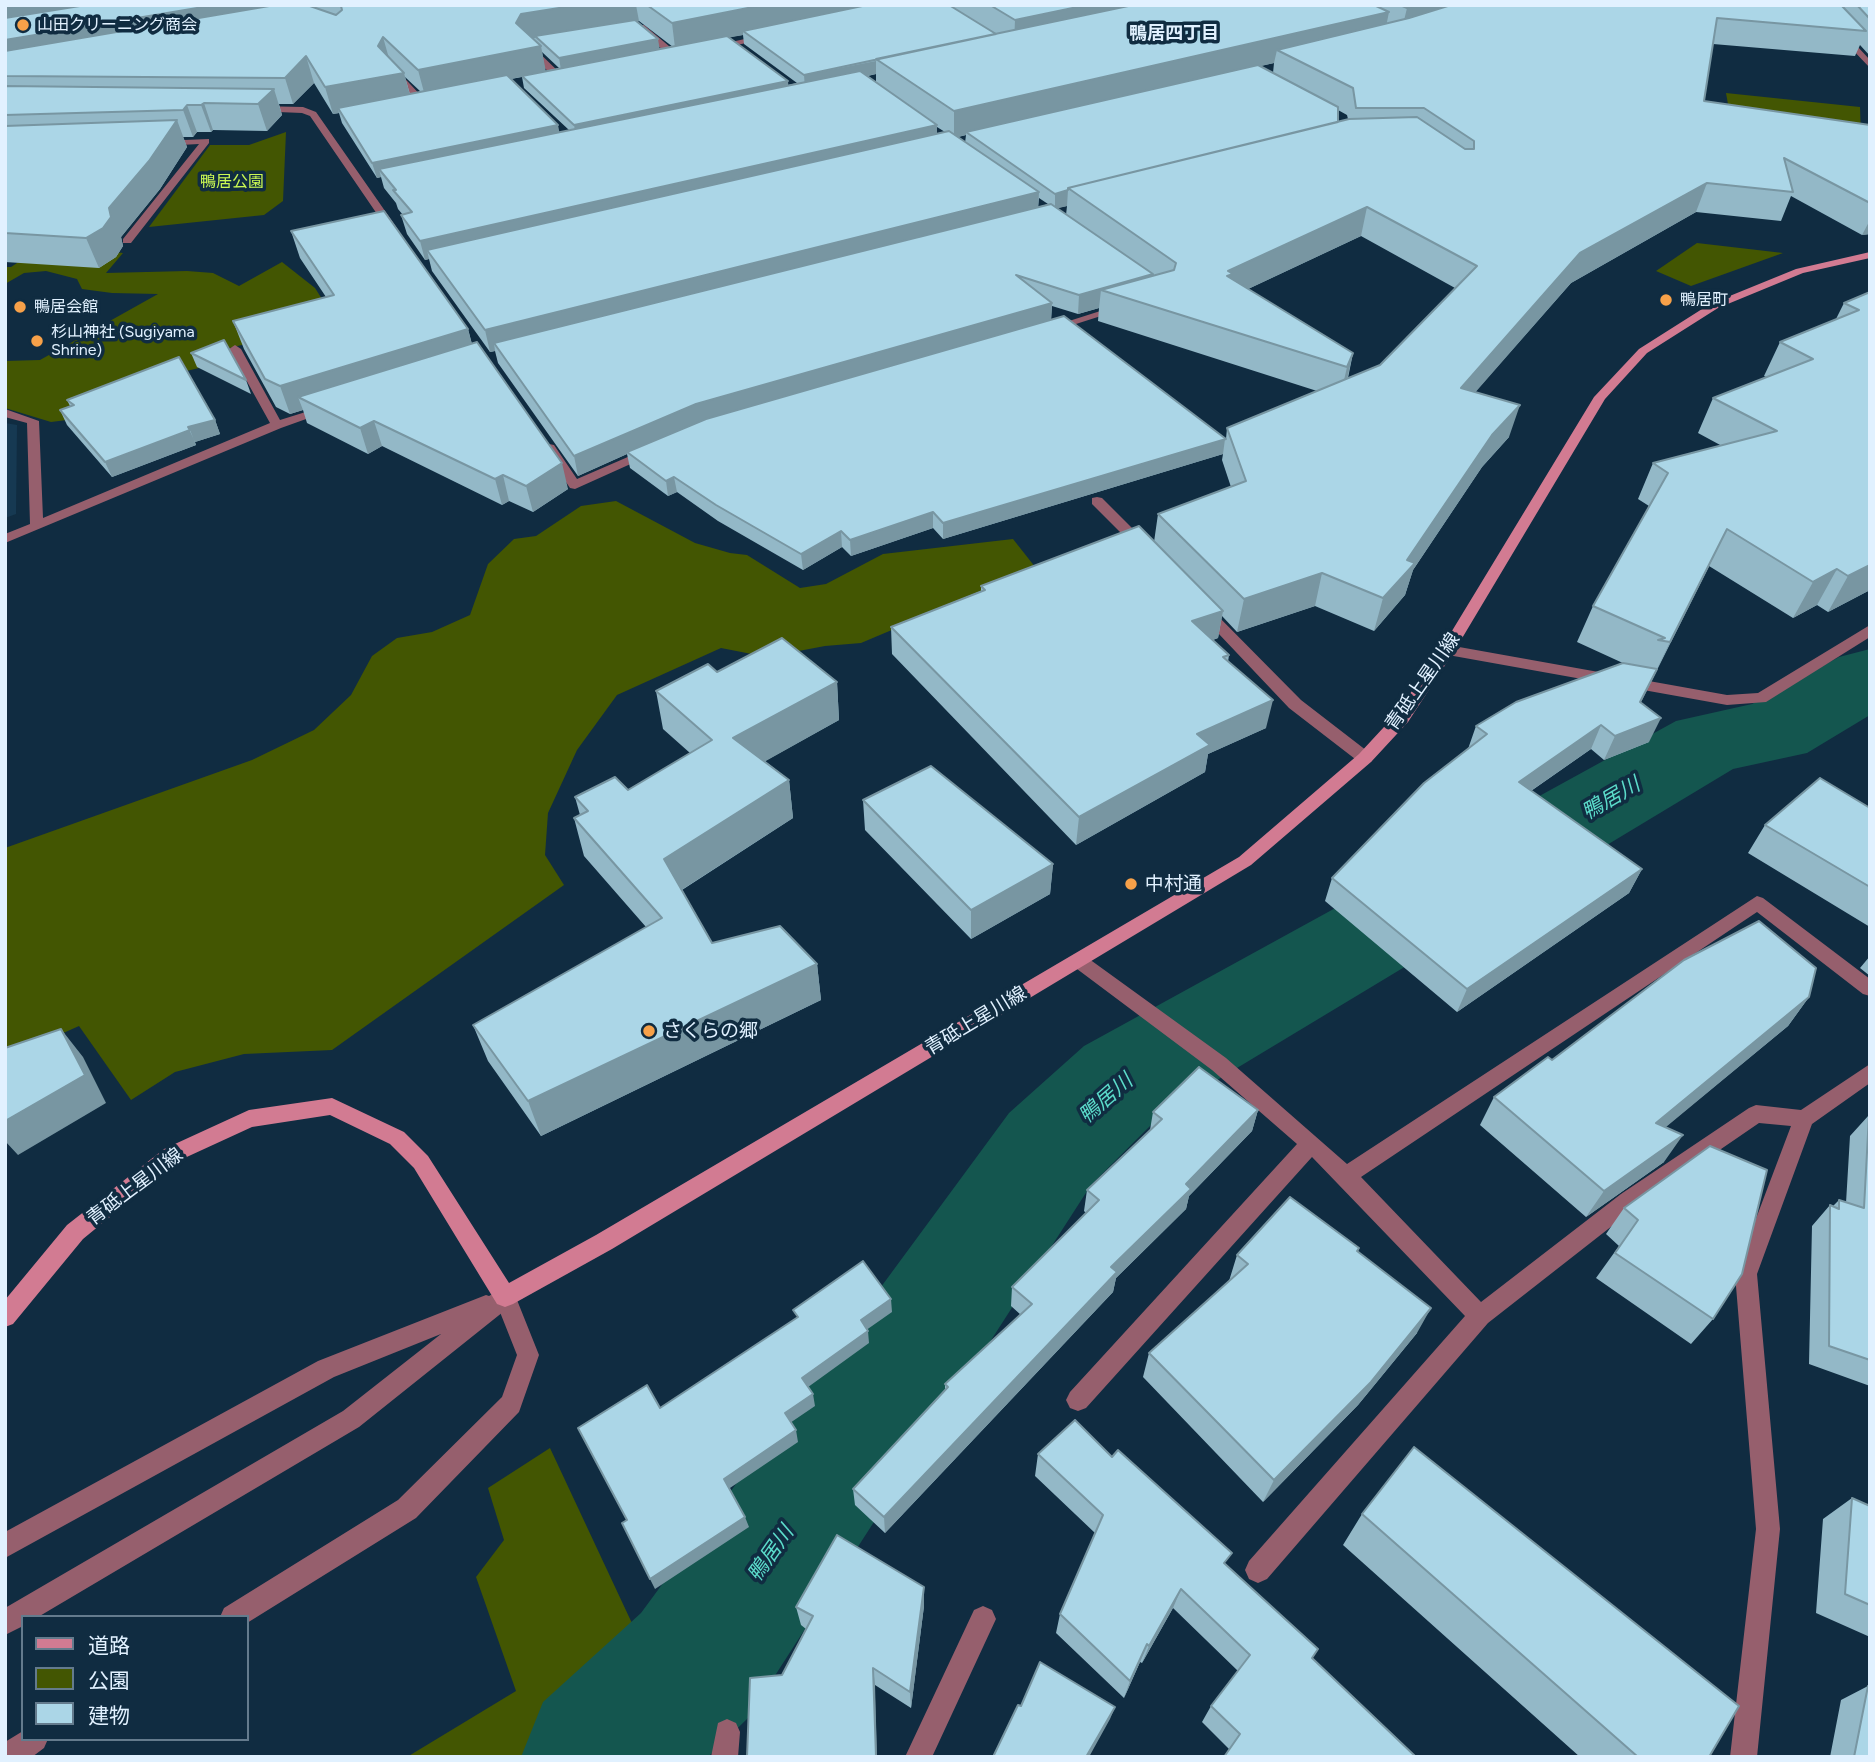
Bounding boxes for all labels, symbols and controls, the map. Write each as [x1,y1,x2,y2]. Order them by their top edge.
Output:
place label: 山田クリーニング商会 [37,15,197,35]
marker: 山田クリーニング商会 [15,17,31,33]
district label: 鴨居四丁目 [1129,23,1219,45]
park label: 鴨居公園 [200,172,264,192]
place label: 鴨居町 [1680,290,1728,310]
marker: 鴨居町 [1658,292,1674,308]
place label: 鴨居会館 [34,297,98,317]
marker: 鴨居会館 [12,299,28,315]
place label: 杉山神社 (Sugiyama Shrine) [51,322,195,360]
marker: 杉山神社 (Sugiyama Shrine) [29,333,45,349]
street label: 青砥上星川線 [1381,629,1465,735]
water label: 鴨居川 [1577,772,1645,826]
place label: 中村通 [1145,873,1202,895]
marker: 中村通 [1123,876,1139,892]
street label: 青砥上星川線 [921,982,1031,1060]
place label: さくらの郷 [663,1020,758,1042]
marker: さくらの郷 [641,1023,657,1039]
water label: 鴨居川 [1074,1069,1138,1129]
street label: 青砥上星川線 [83,1144,187,1230]
water label: 鴨居川 [743,1521,799,1587]
legend [21,1615,248,1741]
text: 道路 [88,1633,130,1658]
text: 公園 [88,1668,130,1693]
text: 建物 [88,1703,130,1728]

